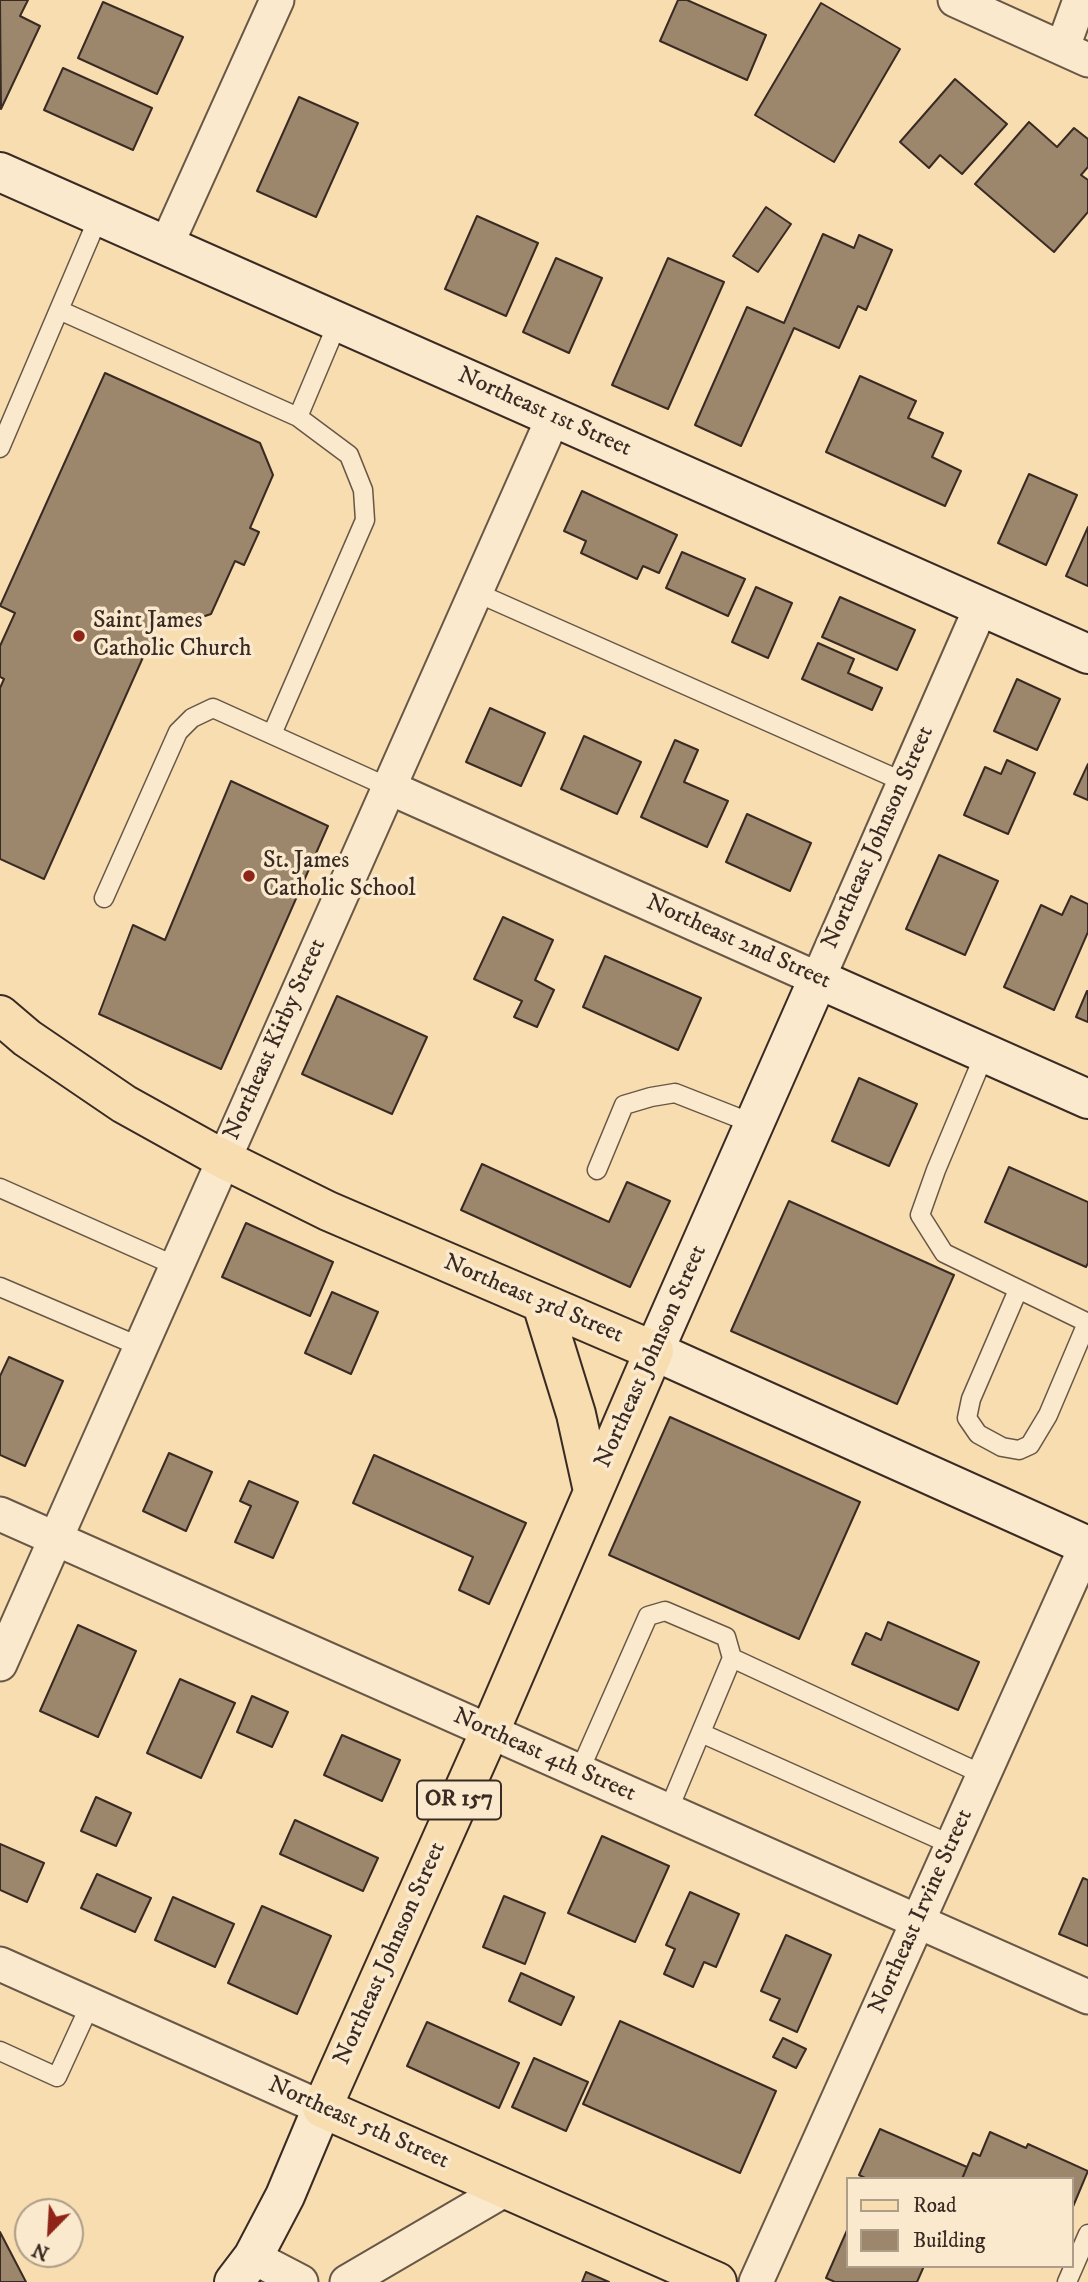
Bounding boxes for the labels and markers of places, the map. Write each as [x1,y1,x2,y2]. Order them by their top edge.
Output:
place label: Saint James Catholic Church [93,608,252,664]
marker: Saint James Catholic Church [71,628,87,644]
place label: St. James Catholic School [263,848,416,904]
marker: St. James Catholic School [241,868,257,884]

